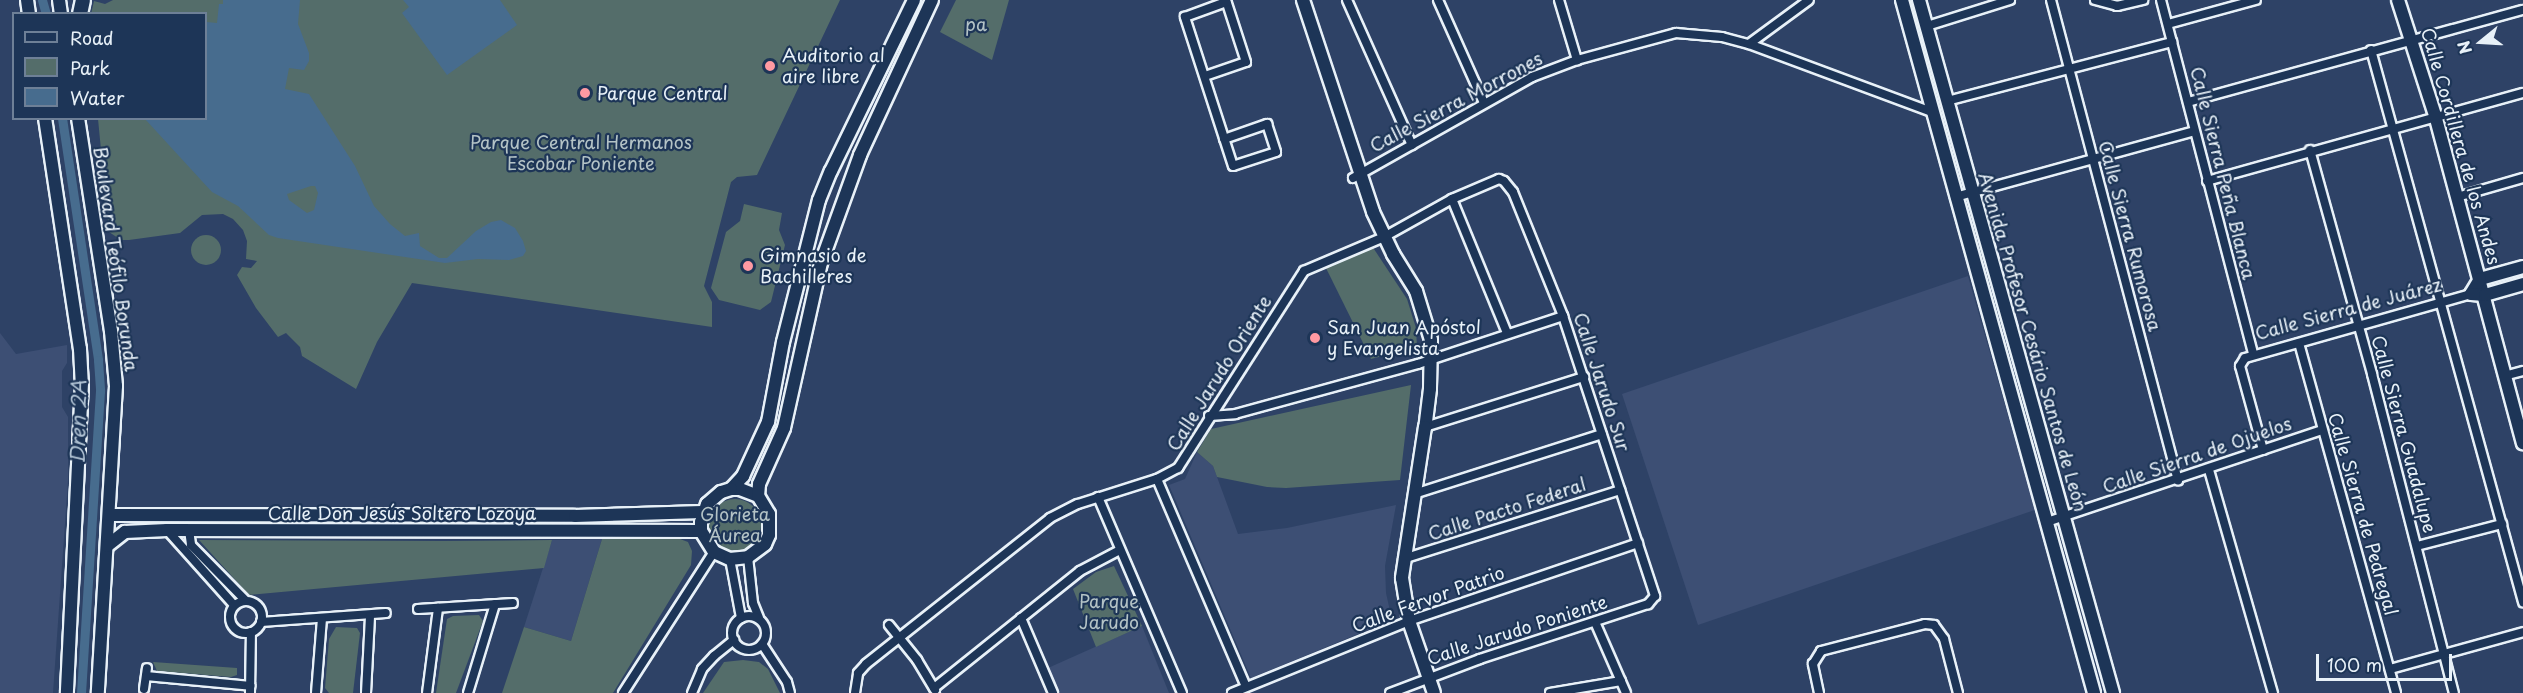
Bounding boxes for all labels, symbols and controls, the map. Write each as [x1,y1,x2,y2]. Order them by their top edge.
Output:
legend [12,12,207,120]
north arrow [2451,12,2511,72]
park label: pa [965,13,987,35]
text: Road [70,24,114,51]
street label: Calle Cordillera de los Andes [2416,24,2506,268]
text: N [2451,38,2477,57]
place label: Auditorio al aire libre [782,45,885,88]
street label: Calle Sierra Morrones [1366,48,1546,156]
text: Park [70,54,110,81]
marker: Auditorio al aire libre [763,59,777,73]
street label: Calle Sierra Peña Blanca [2186,65,2260,281]
place label: Parque Central [597,82,728,104]
text: Water [70,84,124,111]
marker: Parque Central [578,86,592,100]
park label: Parque Central Hermanos Escobar Poniente [469,132,693,174]
street label: Calle Sierra Rumorosa [2094,139,2166,333]
street label: Boulevard Teófilo Borunda [90,145,142,373]
street label: Avenida Profesor Cesário Santos de León [1974,170,2092,514]
place label: Gimnasio de Bachilleres [760,245,867,288]
marker: Gimnasio de Bachilleres [741,259,755,273]
street label: Calle Sierra de Juárez [2252,274,2444,344]
street label: Calle Jarudo Oriente [1162,291,1276,455]
street label: Calle Jarudo Sur [1569,310,1635,454]
place label: San Juan Apóstol y Evangelista [1327,317,1480,360]
marker: San Juan Apóstol y Evangelista [1308,331,1322,345]
street label: Calle Sierra Guadalupe [2367,333,2441,535]
water label: Dren 2A [65,380,91,464]
street label: Calle Sierra de Pedregal [2324,411,2402,617]
street label: Calle Sierra de Ojuelos [2100,413,2294,497]
street label: Calle Pacto Federal [1425,473,1589,545]
street label: Calle Don Jesús Soltero Lozoya [267,502,537,524]
park label: Glorieta Áurea [700,504,770,546]
street label: Calle Fervor Patrio [1348,561,1508,637]
street label: Calle Jarudo Poniente [1424,590,1610,670]
park label: Parque Jarudo [1079,591,1139,634]
scale bar [2319,642,2456,680]
text: 100 m [2327,651,2382,678]

